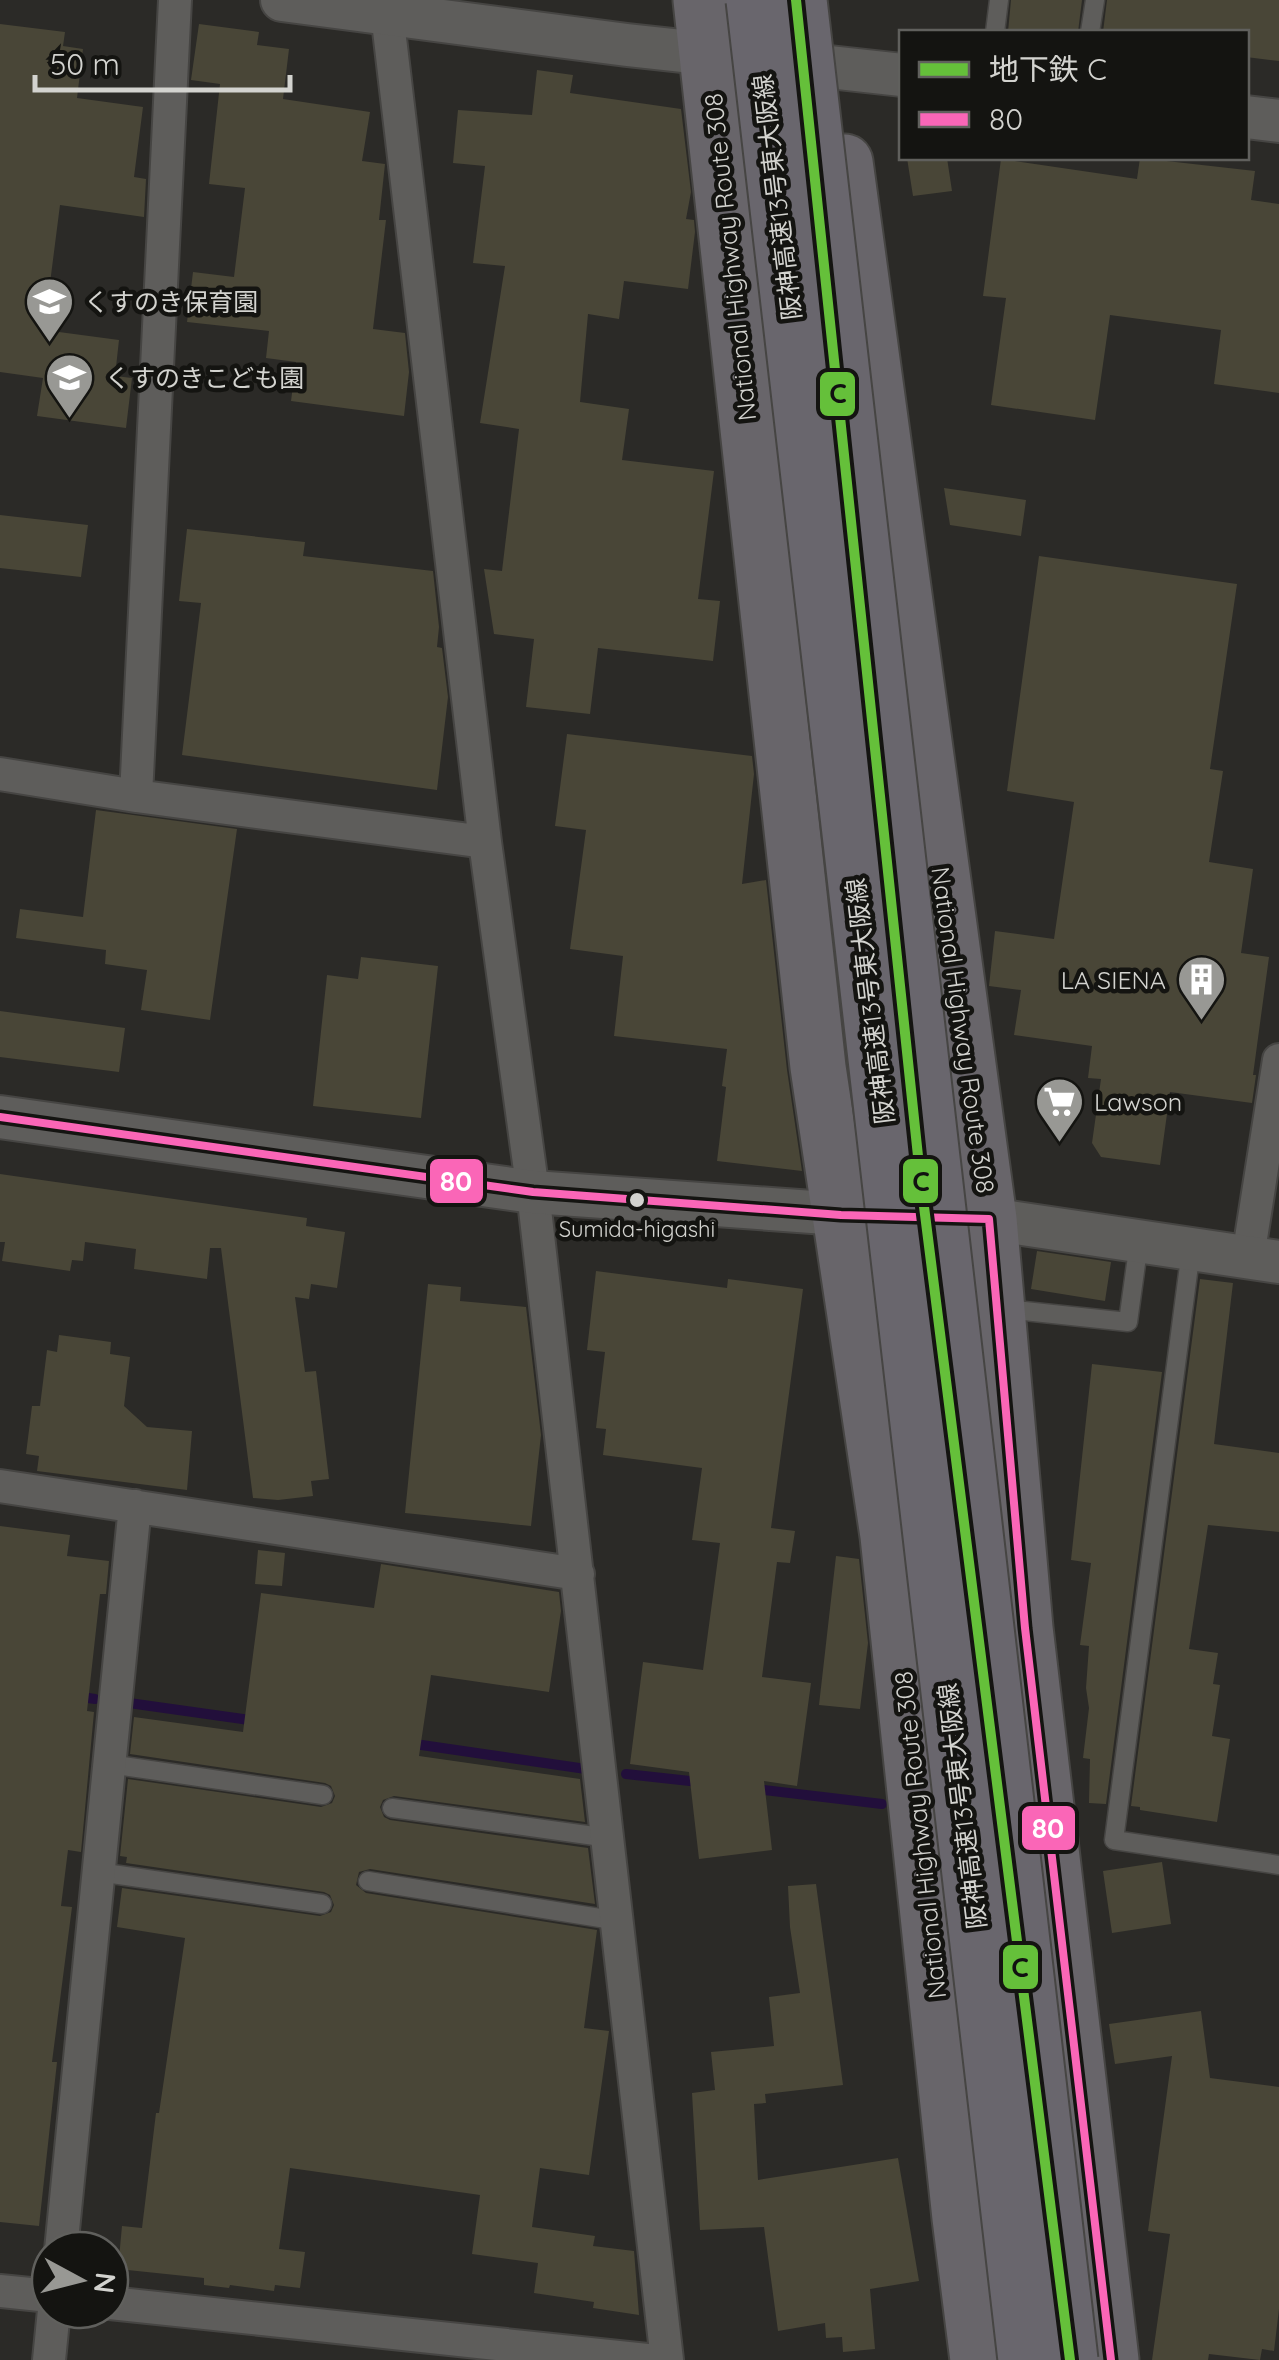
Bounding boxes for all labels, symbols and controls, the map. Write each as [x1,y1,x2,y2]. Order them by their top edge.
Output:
scale bar [35,30,290,92]
legend [899,30,1249,160]
text: 50 m [50,45,120,83]
text: 地下鉄 C [989,50,1107,88]
street label: 阪神高速13号東大阪線 [746,72,807,322]
street label: National Highway Route 308 [697,92,762,422]
text: 80 [989,100,1023,138]
school or university icon: くすのき保育園 [23,276,75,344]
place label: くすのき保育園 [84,286,258,317]
school or university icon: くすのきこども園 [44,352,96,420]
place label: くすのきこども園 [105,362,304,393]
line badge: C [818,370,857,418]
text: C [829,375,847,410]
street label: National Highway Route 308 [925,865,1002,1195]
street label: 阪神高速13号東大阪線 [839,876,900,1126]
building icon: LA SIENA [1175,954,1227,1022]
place label: LA SIENA [1061,964,1166,995]
supermarket icon: Lawson [1033,1076,1085,1144]
place label: Lawson [1094,1086,1182,1117]
line badge: 80 [428,1157,485,1205]
line badge: C [901,1157,940,1205]
text: 80 [440,1163,472,1198]
text: C [912,1163,930,1198]
marker: Sumida-higashi [627,1190,647,1210]
place label: Sumida-higashi [559,1215,715,1243]
street label: National Highway Route 308 [887,1670,952,2000]
street label: 阪神高速13号東大阪線 [931,1681,992,1931]
line badge: 80 [1020,1804,1077,1852]
text: 80 [1032,1810,1064,1845]
line badge: C [1001,1943,1040,1991]
text: C [1011,1949,1029,1984]
north arrow [30,2230,130,2330]
text: N [87,2271,124,2295]

